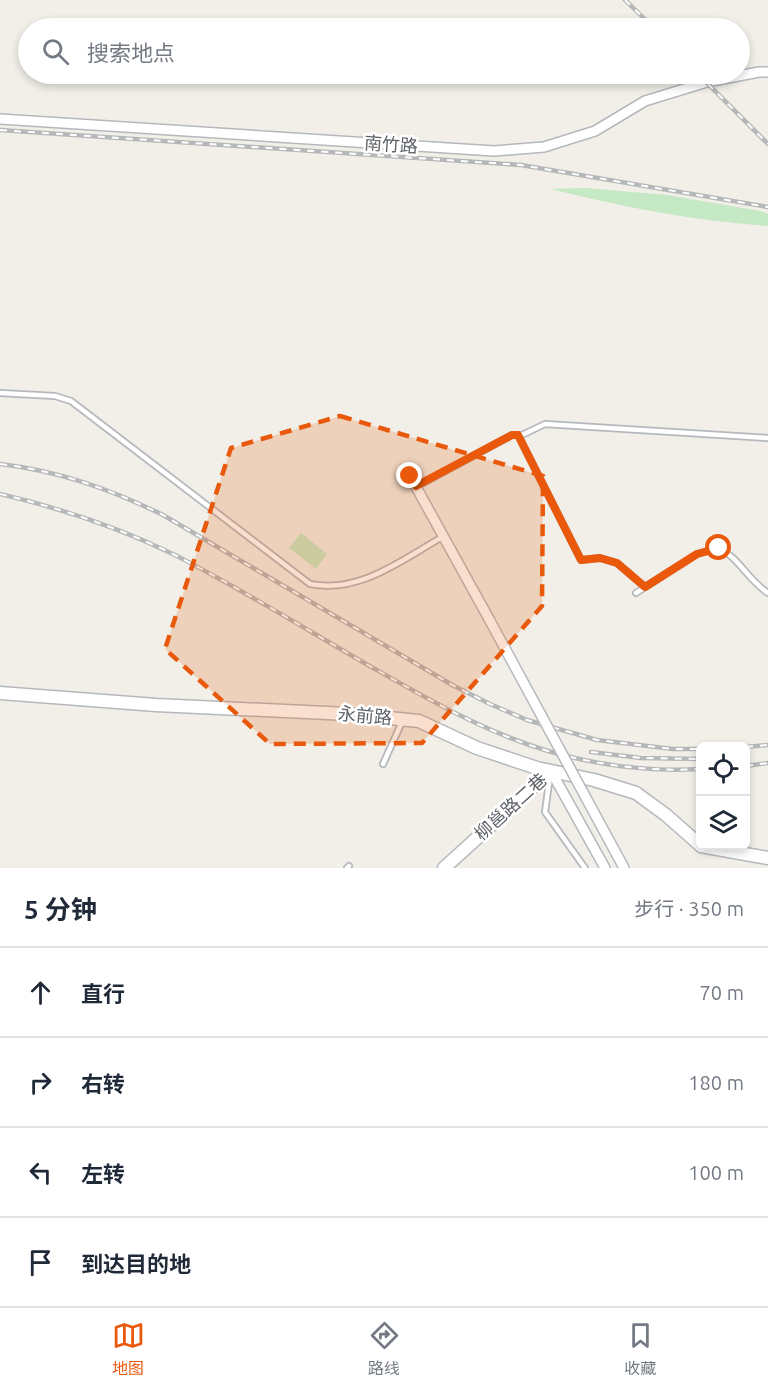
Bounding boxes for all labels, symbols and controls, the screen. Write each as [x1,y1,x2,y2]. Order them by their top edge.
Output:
search box [18,18,750,84]
icon: search [39,35,72,68]
text: 搜索地点 [87,40,175,65]
street label: 南竹路 [363,132,419,156]
route end [396,462,422,488]
route start [705,534,731,560]
street label: 永前路 [337,703,393,727]
map controls [696,742,750,850]
button: locate [696,742,750,796]
street label: 柳邕路二巷 [470,769,550,844]
button: layers [696,796,750,850]
text: 5 分钟 [24,895,97,924]
text: 步行 · 350 m [634,897,744,920]
icon: ahead [24,976,57,1009]
text: 直行 [81,981,125,1006]
text: 70 m [700,981,744,1004]
icon: right [24,1066,57,1099]
text: 右转 [81,1071,125,1096]
text: 180 m [688,1071,744,1094]
icon: left [24,1156,57,1189]
text: 左转 [81,1161,125,1186]
text: 100 m [688,1161,744,1184]
icon: arrive [24,1246,57,1279]
text: 到达目的地 [81,1251,191,1276]
tab: 地图 [112,1319,145,1379]
tab: 路线 [368,1319,401,1379]
tab: 收藏 [624,1319,657,1379]

